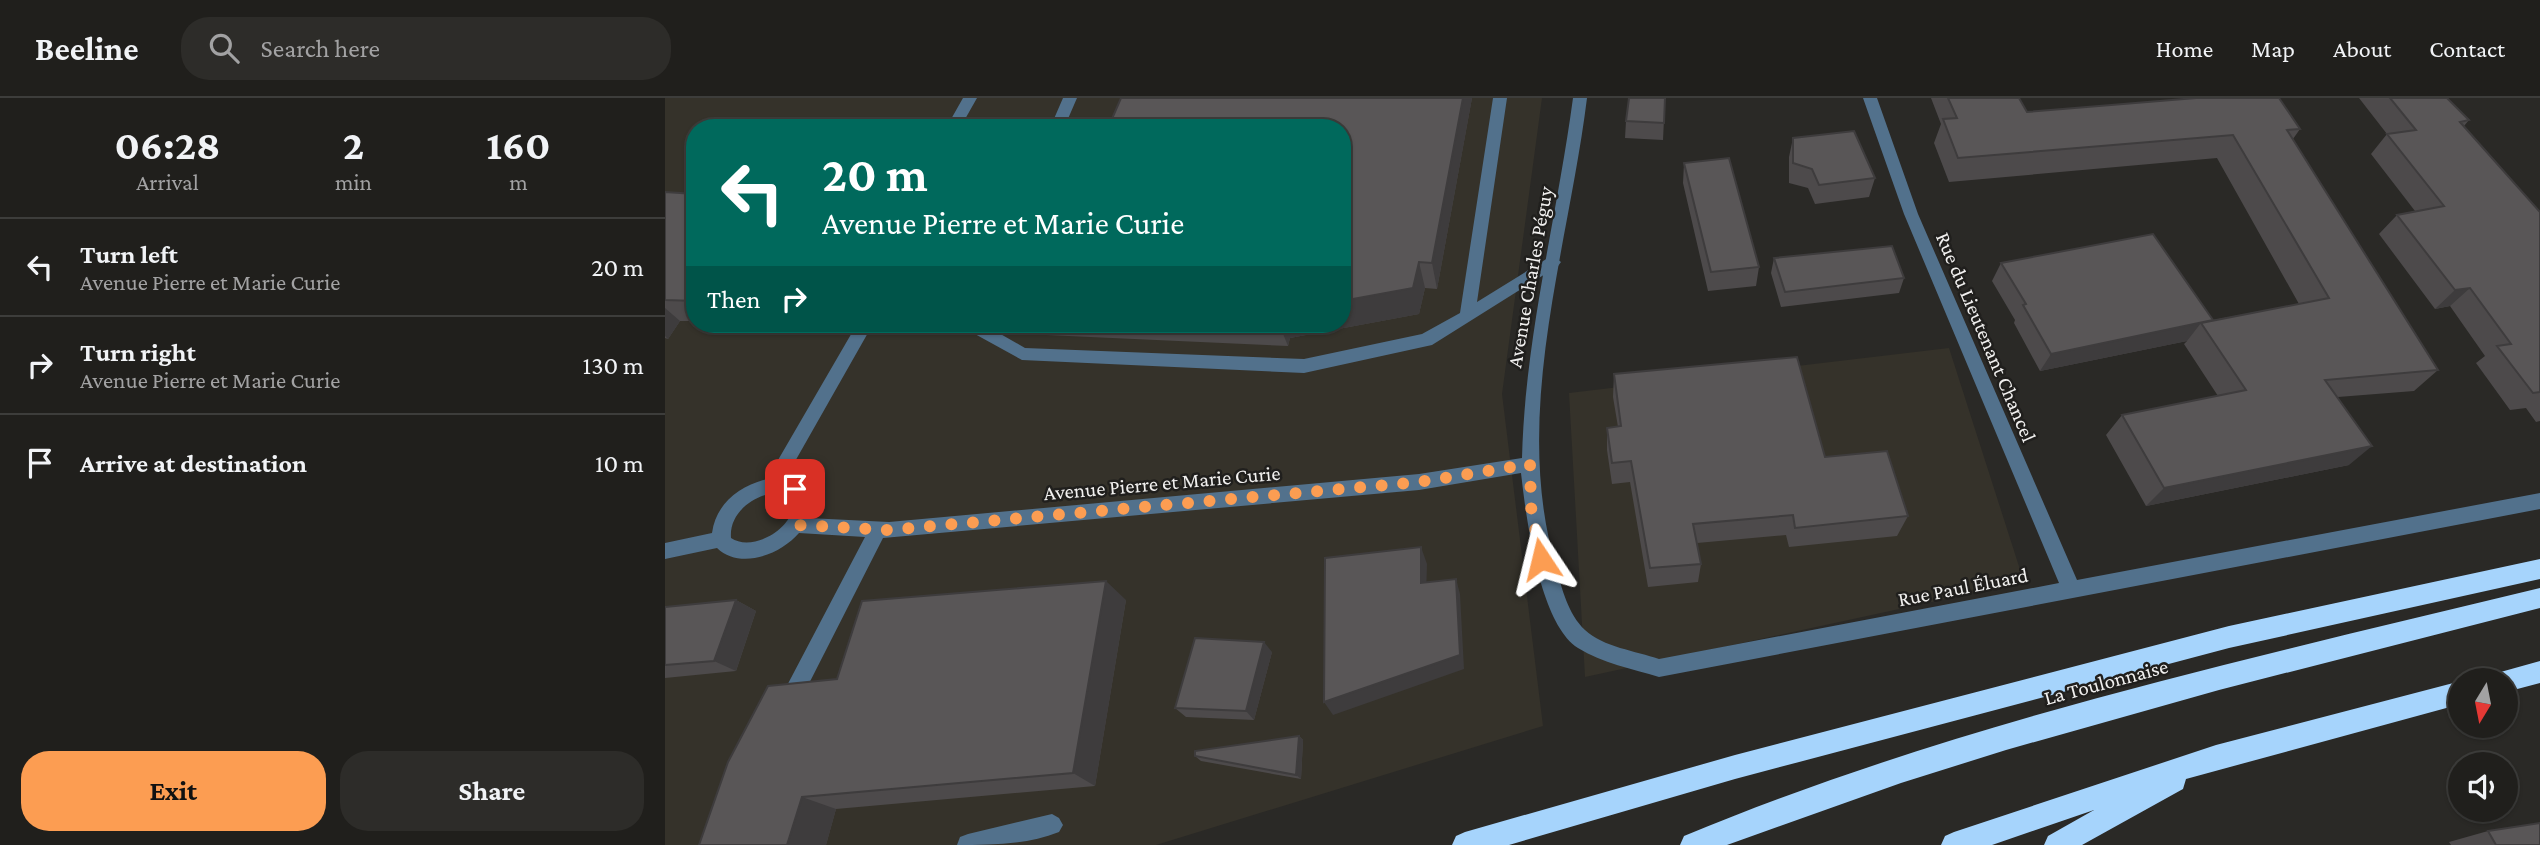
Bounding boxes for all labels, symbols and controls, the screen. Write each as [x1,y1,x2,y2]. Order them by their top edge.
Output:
search box [181,17,671,80]
icon: search [205,29,243,67]
text: Beeline [35,30,139,67]
text: Search here [261,34,380,63]
text: Home [2156,35,2213,62]
text: Map [2251,35,2295,62]
text: About [2333,35,2391,62]
text: Contact [2429,35,2505,62]
text: 06:28 [115,121,220,168]
text: 2 [343,121,364,168]
text: 160 [486,121,551,168]
icon: left [707,147,798,238]
text: 20 m [822,147,928,202]
text: Arrival [136,169,199,195]
text: min [335,169,372,195]
text: m [509,169,528,195]
street label: Avenue Charles Péguy [1502,184,1558,370]
text: Avenue Pierre et Marie Curie [822,205,1184,241]
street label: Rue du Lieutenant Chancel [1931,229,2041,445]
text: Turn left [80,240,178,269]
icon: left [21,248,59,286]
text: 20 m [591,253,644,282]
text: Avenue Pierre et Marie Curie [80,269,340,295]
icon: right [775,280,813,318]
text: Then [707,285,761,314]
text: Turn right [80,338,196,367]
icon: right [21,346,59,384]
text: 130 m [583,351,644,380]
text: Avenue Pierre et Marie Curie [80,367,340,393]
icon: arrive [21,444,59,482]
text: Arrive at destination [80,449,307,478]
text: 10 m [595,449,644,478]
pin [765,459,825,519]
street label: Avenue Pierre et Marie Curie [1043,461,1281,505]
icon: arrive [776,470,814,508]
position arrow [1504,522,1578,596]
street label: Rue Paul Éluard [1896,563,2030,611]
street label: La Toulonnaise [2041,654,2171,710]
north arrow [2448,668,2518,738]
map controls [2448,668,2518,822]
button: Exit [21,751,326,831]
button: Share [340,751,644,831]
button: sound [2448,752,2518,822]

